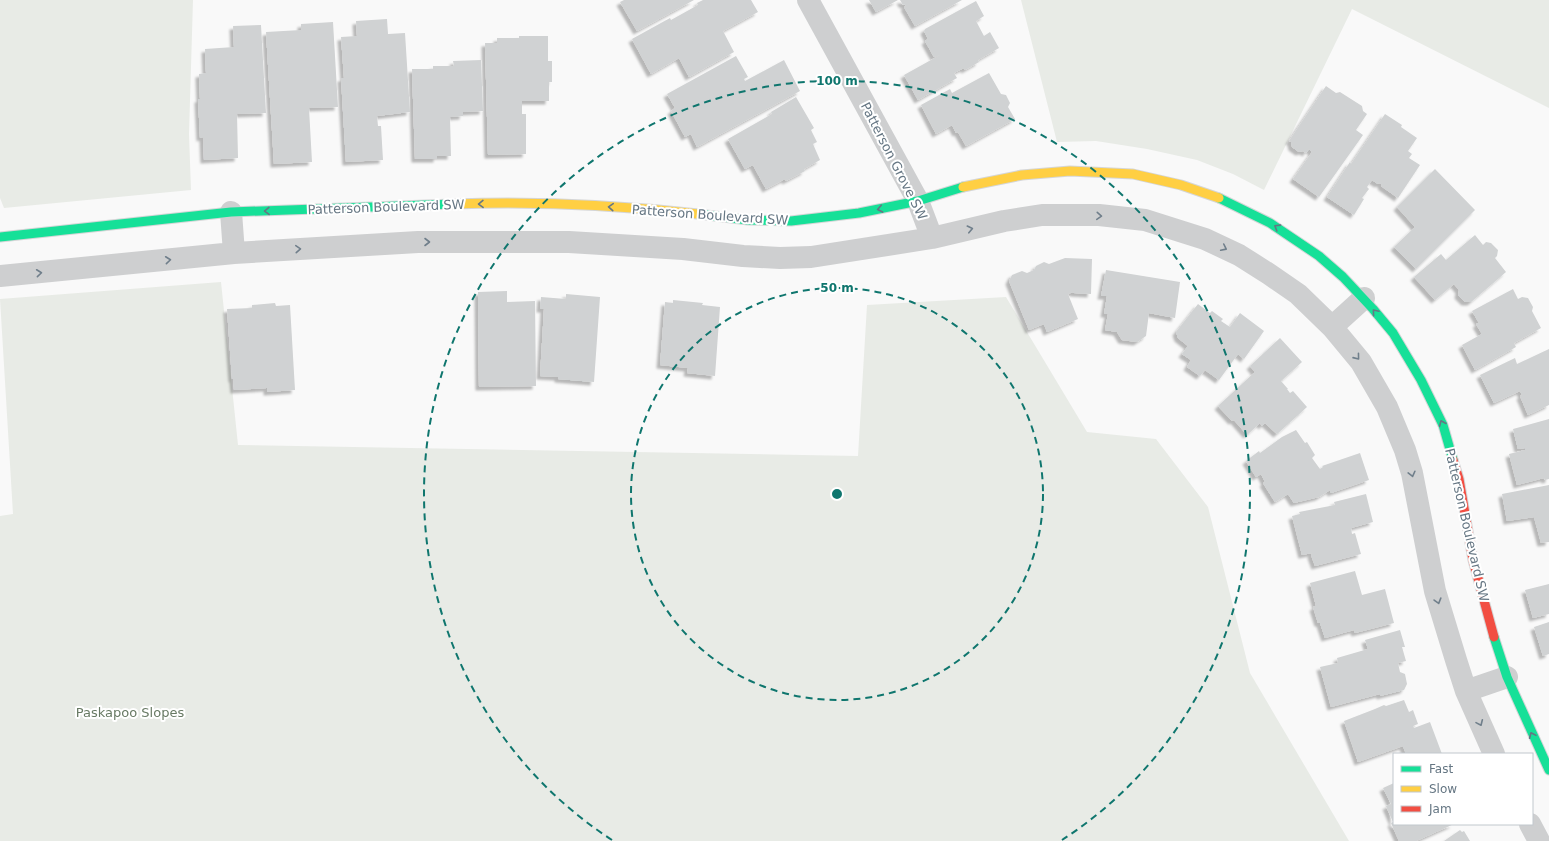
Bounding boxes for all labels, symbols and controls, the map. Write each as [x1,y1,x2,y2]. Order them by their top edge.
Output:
text: 100 m [816,74,858,88]
street label: Patterson Grove SW [858,100,930,222]
street label: Patterson Boulevard SW [307,197,465,217]
one-way arrow [478,199,484,208]
street label: Patterson Boulevard SW [631,202,789,228]
one-way arrow [608,203,614,212]
one-way arrow [877,204,883,212]
one-way arrow [264,207,270,215]
one-way arrow [1096,211,1102,220]
one-way arrow [967,225,973,233]
one-way arrow [1274,225,1281,232]
one-way arrow [424,238,430,246]
one-way arrow [1220,243,1227,251]
one-way arrow [295,245,301,254]
one-way arrow [165,255,171,264]
one-way arrow [36,268,42,277]
text: 50 m [820,281,854,295]
one-way arrow [1373,309,1380,316]
one-way arrow [1352,353,1359,360]
one-way arrow [1438,420,1446,427]
street label: Patterson Boulevard SW [1442,447,1492,603]
one-way arrow [1407,470,1416,477]
centre of rings [830,487,844,501]
one-way arrow [1433,598,1442,605]
park label: Paskapoo Slopes [76,705,184,720]
one-way arrow [1475,719,1483,726]
one-way arrow [1529,732,1537,739]
legend [1393,753,1533,825]
text: Fast [1429,762,1453,776]
text: Slow [1429,782,1457,796]
text: Jam [1428,802,1452,816]

